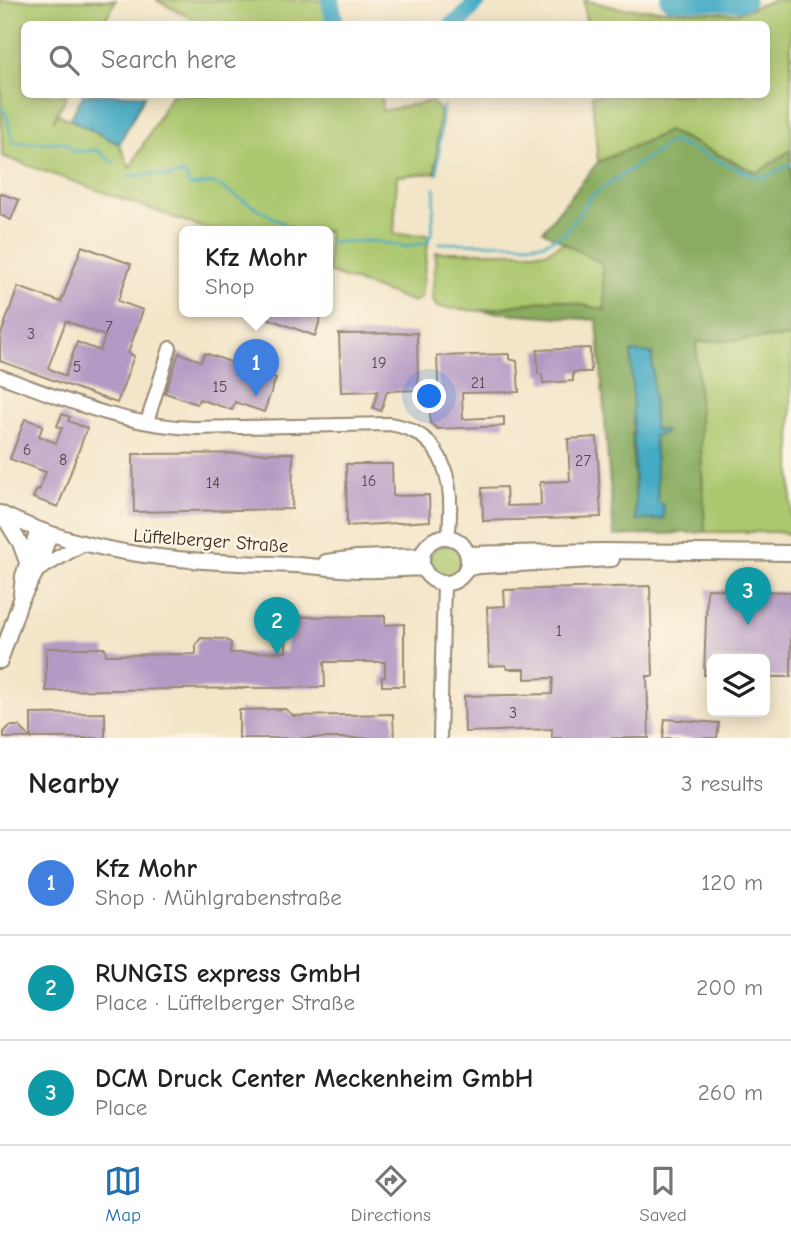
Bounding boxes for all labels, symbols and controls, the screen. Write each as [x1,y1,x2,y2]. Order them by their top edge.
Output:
search box [21,21,770,98]
icon: search [45,41,83,79]
text: Search here [101,45,236,75]
popup [179,226,333,317]
text: Kfz Mohr [205,243,307,273]
text: Shop [205,273,254,300]
house number: 7 [105,318,113,336]
house number: 3 [27,325,35,343]
pin: 1 [233,339,279,397]
house number: 19 [372,354,386,372]
house number: 5 [73,358,81,376]
house number: 21 [471,374,485,392]
house number: 15 [212,378,228,396]
your location [412,379,446,413]
house number: 6 [23,441,31,459]
house number: 8 [59,451,67,469]
house number: 27 [575,452,591,470]
house number: 16 [361,472,377,490]
house number: 14 [206,474,220,492]
street label: Lüftelberger Straße [133,525,289,557]
pin: 3 [725,567,771,625]
pin: 2 [254,597,300,655]
house number: 1 [556,622,562,640]
map controls [707,654,770,717]
button: layers [707,654,770,717]
house number: 3 [509,704,517,722]
text: Nearby [28,766,119,801]
text: 3 results [681,770,763,797]
text: Kfz Mohr [95,854,197,884]
text: 1 [46,869,56,896]
text: 120 m [701,869,763,896]
text: Shop · Mühlgrabenstraße [95,884,342,911]
text: RUNGIS express GmbH [95,959,361,989]
text: 2 [45,974,57,1001]
text: 200 m [696,974,763,1001]
text: Place · Lüftelberger Straße [95,989,355,1016]
text: DCM Druck Center Meckenheim GmbH [95,1064,533,1094]
text: 3 [45,1079,57,1106]
text: 260 m [698,1079,763,1106]
text: Place [95,1094,147,1121]
tab: Map [104,1162,142,1226]
tab: Directions [351,1162,431,1226]
tab: Saved [639,1162,687,1226]

